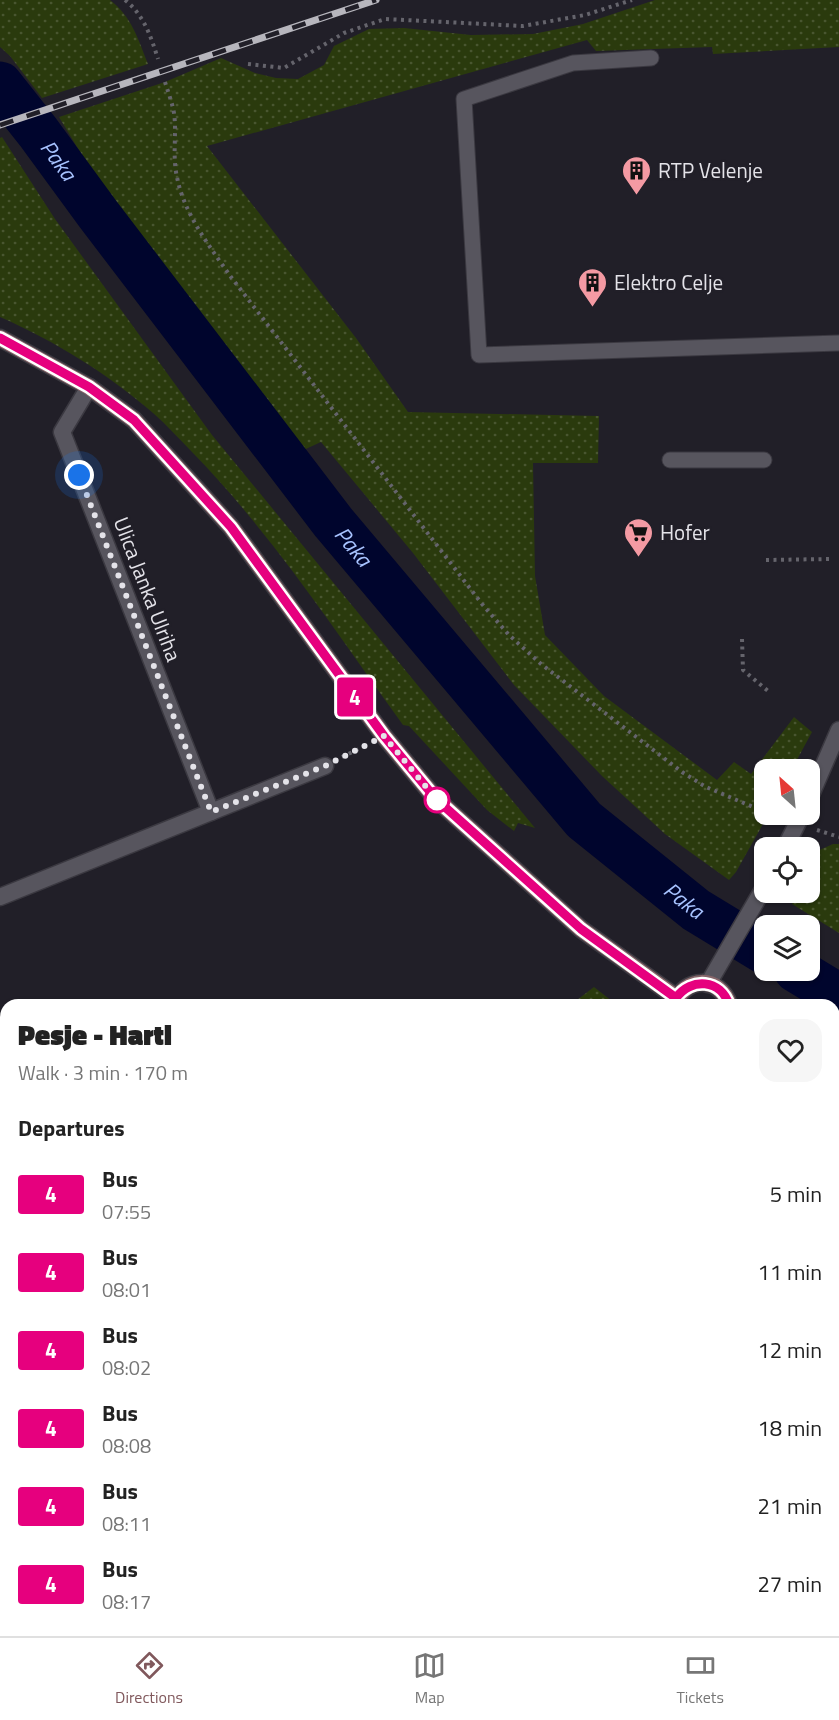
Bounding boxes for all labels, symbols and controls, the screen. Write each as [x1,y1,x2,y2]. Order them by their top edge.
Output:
water label: Paka [32,132,86,189]
building icon: RTP Velenje [621,154,653,196]
place label: RTP Velenje [658,154,763,186]
building icon: Elektro Celje [577,266,609,308]
place label: Elektro Celje [614,266,723,298]
your location [64,460,94,490]
street label: Ulica Janka Ulriha [106,512,190,666]
supermarket icon: Hofer [623,516,655,558]
place label: Hofer [660,516,710,548]
water label: Paka [326,519,382,575]
line badge: 4 [336,678,374,716]
text: 4 [349,681,361,713]
north arrow [754,759,820,825]
map controls [754,759,820,981]
unlabelled marker [424,787,450,813]
button: locate [754,837,820,903]
water label: Paka [656,873,712,929]
button: layers [754,915,820,981]
text: Pesje - Hartl [18,1013,172,1056]
button: heart [759,1019,822,1082]
text: Walk · 3 min · 170 m [18,1057,188,1088]
text: Departures [18,1111,125,1145]
text: Bus [102,1162,138,1196]
text: 5 min [770,1177,822,1211]
text: 4 [45,1178,57,1210]
text: 07:55 [102,1196,151,1227]
text: Bus [102,1240,138,1274]
text: 11 min [757,1255,822,1289]
text: 4 [45,1256,57,1288]
text: 08:01 [102,1274,151,1305]
text: Bus [102,1318,138,1352]
text: 12 min [757,1333,822,1367]
text: 4 [45,1334,57,1366]
text: 08:02 [102,1352,151,1383]
text: Bus [102,1396,138,1430]
text: 18 min [757,1411,822,1445]
text: 4 [45,1412,57,1444]
text: 08:08 [102,1430,151,1461]
text: Bus [102,1474,138,1508]
text: 21 min [757,1489,822,1523]
text: 4 [45,1490,57,1522]
text: 08:11 [102,1508,151,1539]
text: Bus [102,1552,138,1586]
text: 27 min [757,1567,822,1601]
text: 4 [45,1568,57,1600]
text: 08:17 [102,1586,151,1617]
tab: Directions [115,1649,183,1709]
tab: Map [413,1649,446,1709]
tab: Tickets [676,1649,724,1709]

